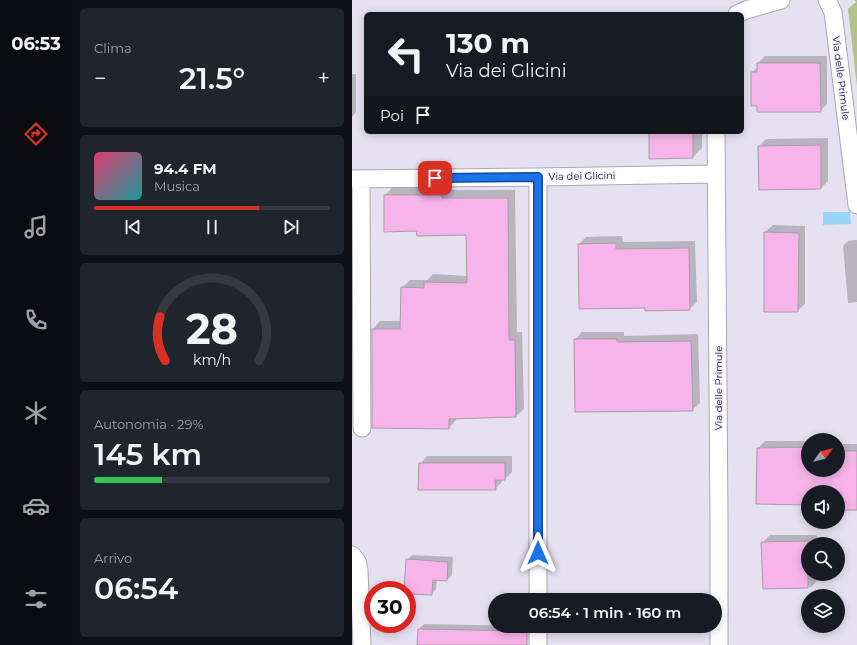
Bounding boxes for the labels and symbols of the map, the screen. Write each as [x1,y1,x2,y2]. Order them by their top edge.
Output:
street label: Via delle Primule [829,35,853,121]
pin [418,161,452,195]
street label: Via dei Glicini [548,169,616,183]
street label: Via delle Primule [712,346,725,430]
north arrow [801,433,845,477]
position arrow [517,532,559,574]
speed limit sign: 30 [364,581,416,633]

